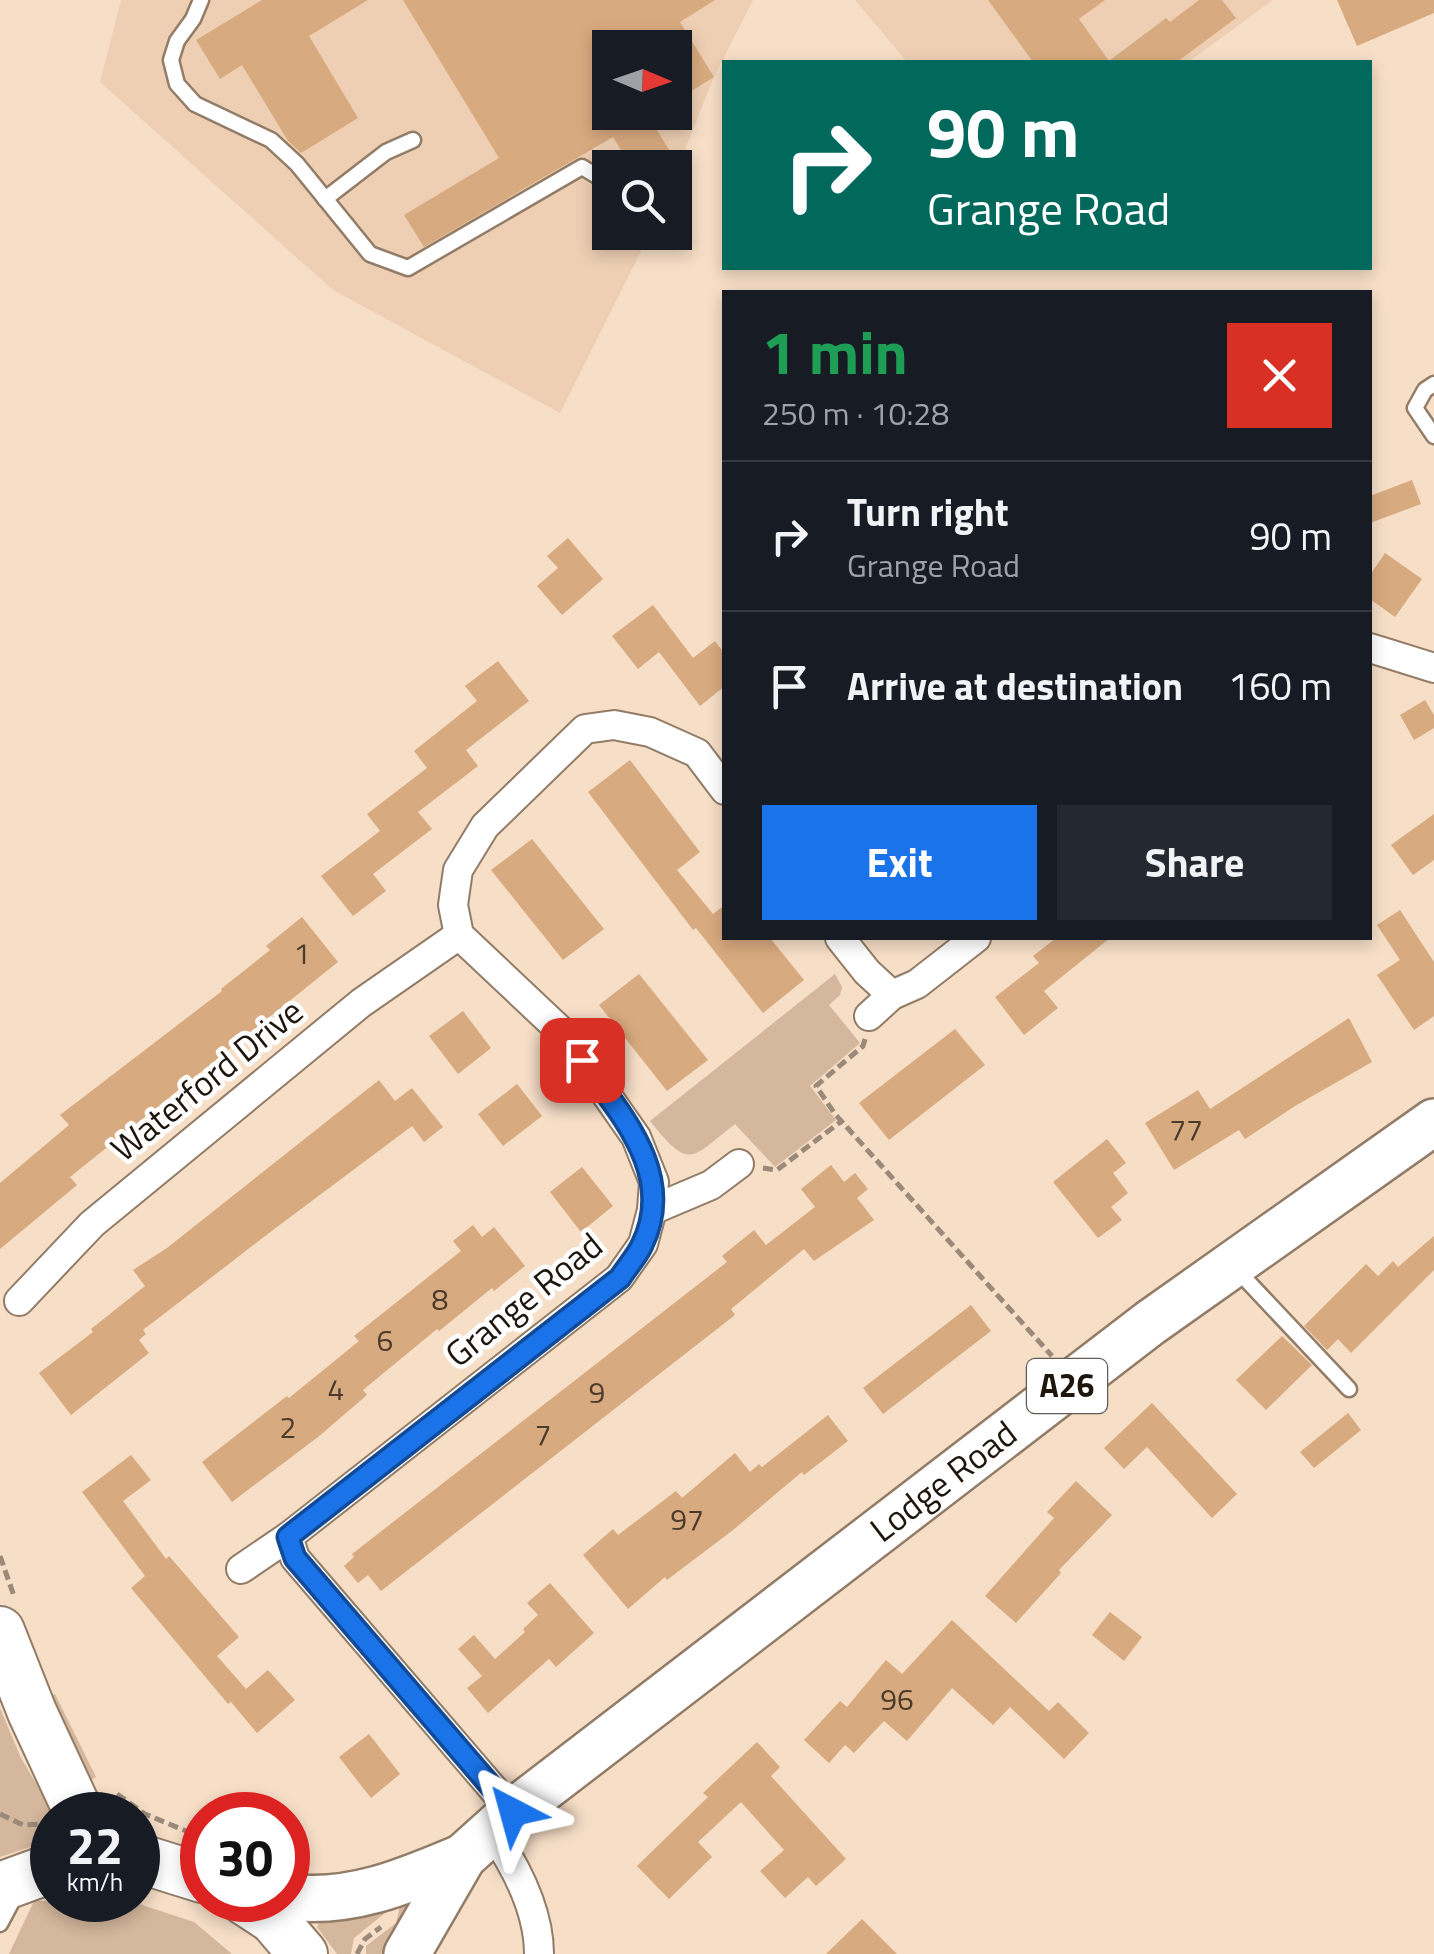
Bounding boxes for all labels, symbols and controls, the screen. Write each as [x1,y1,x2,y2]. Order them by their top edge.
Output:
north arrow [592,30,692,130]
map controls [592,30,692,250]
text: 90 m [927,78,1080,184]
icon: right [762,100,892,230]
button: search [592,150,692,250]
text: Grange Road [927,174,1170,242]
text: 1 min [762,306,908,397]
button: close [1227,323,1332,428]
text: 250 m · 10:28 [762,389,949,437]
text: Turn right [847,483,1009,541]
text: 90 m [1249,507,1332,565]
icon: right [762,509,817,564]
text: Grange Road [847,541,1020,589]
text: Arrive at destination [847,657,1183,715]
text: 160 m [1228,657,1332,715]
icon: arrive [762,659,817,714]
button: Exit [762,805,1037,920]
button: Share [1057,805,1332,920]
house number: 1 [294,930,310,976]
street label: Waterford Drive [98,985,314,1174]
pin [540,1018,625,1103]
icon: arrive [555,1033,610,1088]
house number: 77 [1169,1106,1203,1152]
street label: Grange Road [433,1219,614,1380]
house number: 8 [432,1276,448,1322]
house number: 6 [377,1317,393,1363]
road number: A26 [1027,1359,1107,1413]
house number: 4 [328,1366,344,1412]
house number: 9 [589,1369,605,1415]
house number: 2 [280,1404,296,1450]
street label: Lodge Road [858,1407,1028,1555]
house number: 7 [535,1411,551,1457]
house number: 97 [670,1496,704,1542]
house number: 96 [880,1676,914,1722]
position arrow [461,1760,565,1864]
speed limit sign: 30 [180,1792,310,1922]
text: 22 [67,1807,123,1883]
text: km/h [67,1863,123,1901]

